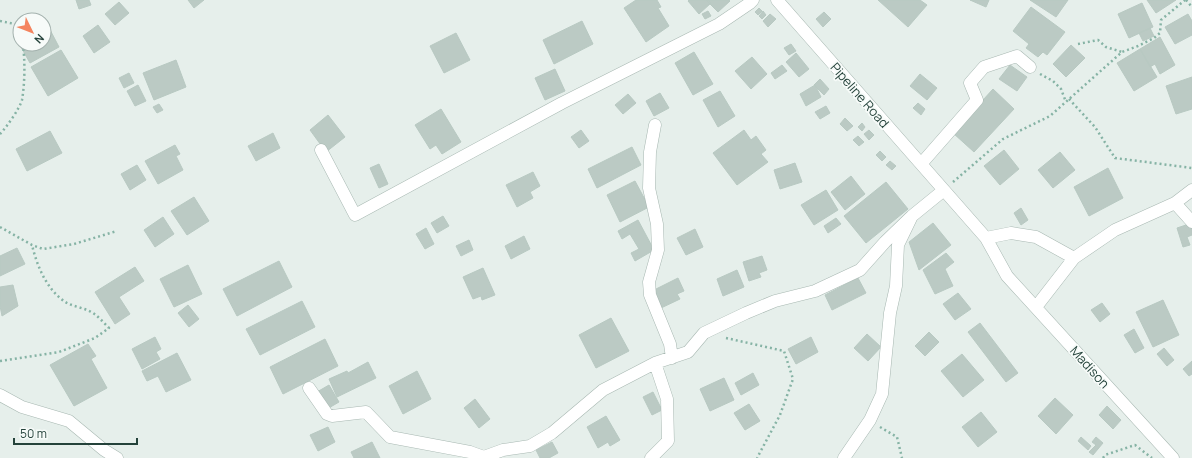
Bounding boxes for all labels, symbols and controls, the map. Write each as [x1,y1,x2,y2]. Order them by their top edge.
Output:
north arrow [12,12,52,52]
text: N [31,31,48,47]
street label: Pipeline Road [827,59,893,131]
street label: Madison [1066,342,1114,392]
scale bar [14,420,137,446]
text: 50 m [20,425,47,442]

